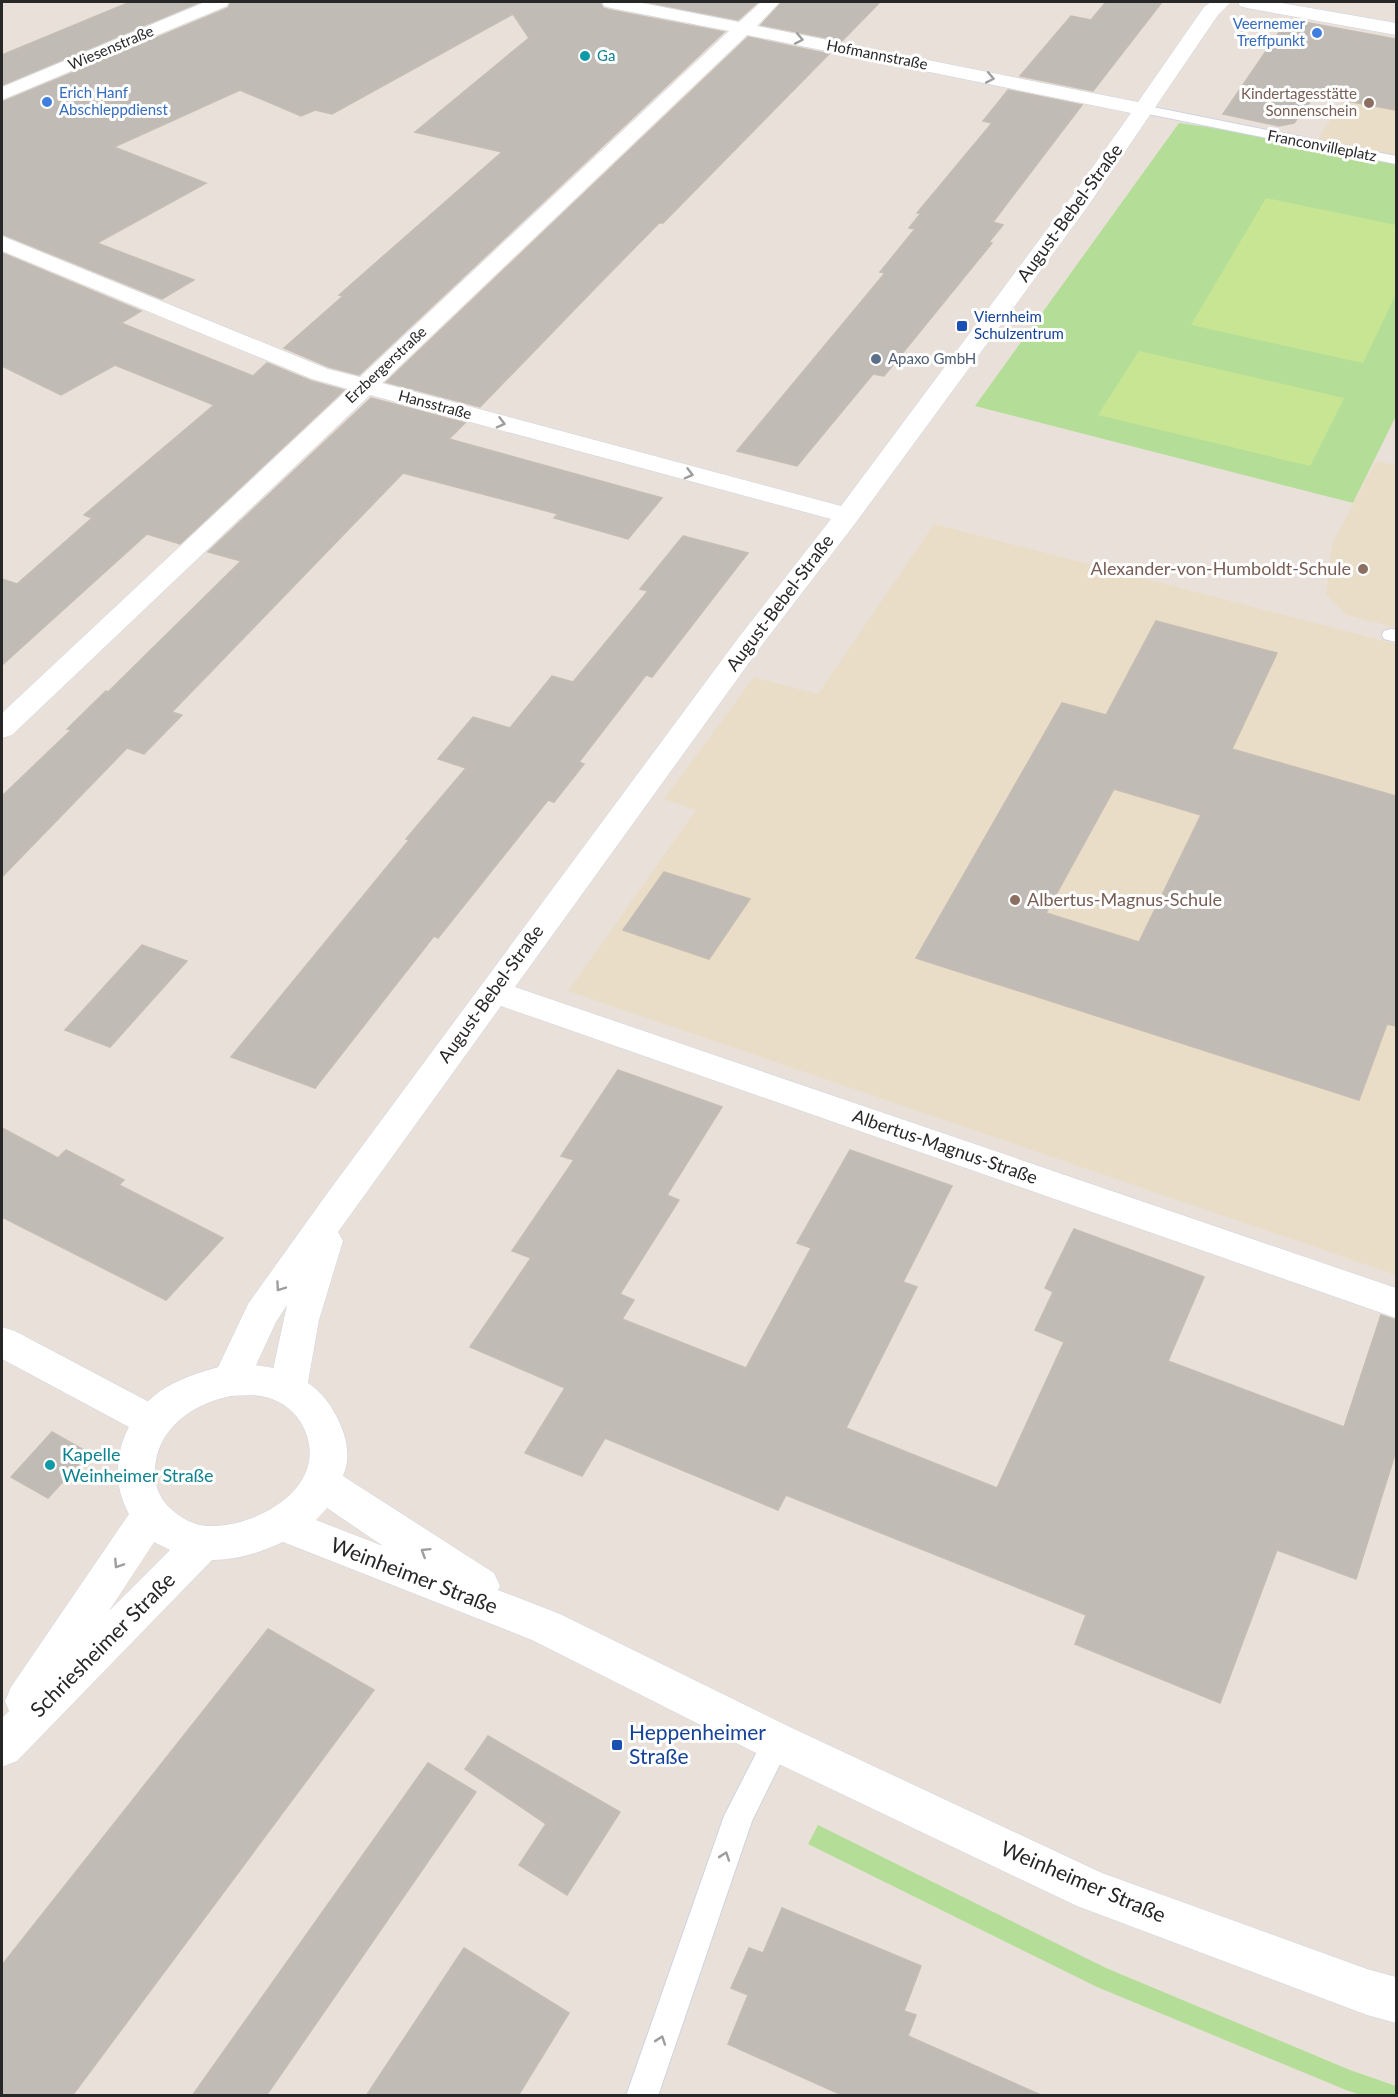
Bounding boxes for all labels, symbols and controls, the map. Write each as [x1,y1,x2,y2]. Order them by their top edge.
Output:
place label: Veernemer Treffpunkt [1233,14,1306,49]
street label: Wiesenstraße [65,21,156,73]
marker: Veernemer Treffpunkt [1310,26,1324,40]
one-way arrow [794,32,804,45]
street label: Hofmannstraße [825,35,929,73]
place label: Ga [597,46,615,64]
marker: Ga [578,49,592,63]
one-way arrow [985,71,995,84]
place label: Erich Hanf Abschleppdienst [59,83,169,118]
place label: Kindertagesstätte Sonnenschein [1241,84,1357,119]
marker: Erich Hanf Abschleppdienst [40,95,54,109]
marker: Kindertagesstätte Sonnenschein [1362,96,1376,110]
street label: Franconvilleplatz [1266,126,1378,164]
street label: August-Bebel-Straße [1012,139,1127,286]
place label: Viernheim Schulzentrum [974,307,1064,342]
marker: Viernheim Schulzentrum [955,319,969,333]
street label: Erzbergerstraße [341,322,430,407]
place label: Apaxo GmbH [888,349,976,367]
marker: Apaxo GmbH [869,352,883,366]
street label: Hansstraße [397,386,474,422]
one-way arrow [495,416,506,428]
one-way arrow [684,466,694,479]
street label: August-Bebel-Straße [721,530,838,675]
place label: Alexander-von-Humboldt-Schule [1091,557,1351,579]
marker: Alexander-von-Humboldt-Schule [1356,562,1370,576]
place label: Albertus-Magnus-Schule [1027,888,1222,910]
marker: Albertus-Magnus-Schule [1008,893,1022,907]
street label: August-Bebel-Straße [433,920,548,1067]
street label: Albertus-Magnus-Straße [850,1104,1041,1188]
one-way arrow [276,1281,287,1292]
place label: Kapelle Weinheimer Straße [62,1443,214,1486]
marker: Kapelle Weinheimer Straße [43,1458,57,1472]
street label: Weinheimer Straße [328,1531,502,1618]
one-way arrow [421,1547,431,1559]
one-way arrow [114,1557,125,1568]
street label: Schriesheimer Straße [24,1566,179,1721]
place label: Heppenheimer Straße [629,1719,766,1768]
marker: Heppenheimer Straße [610,1738,624,1752]
street label: Weinheimer Straße [997,1835,1170,1927]
one-way arrow [718,1851,730,1862]
one-way arrow [654,2035,666,2046]

